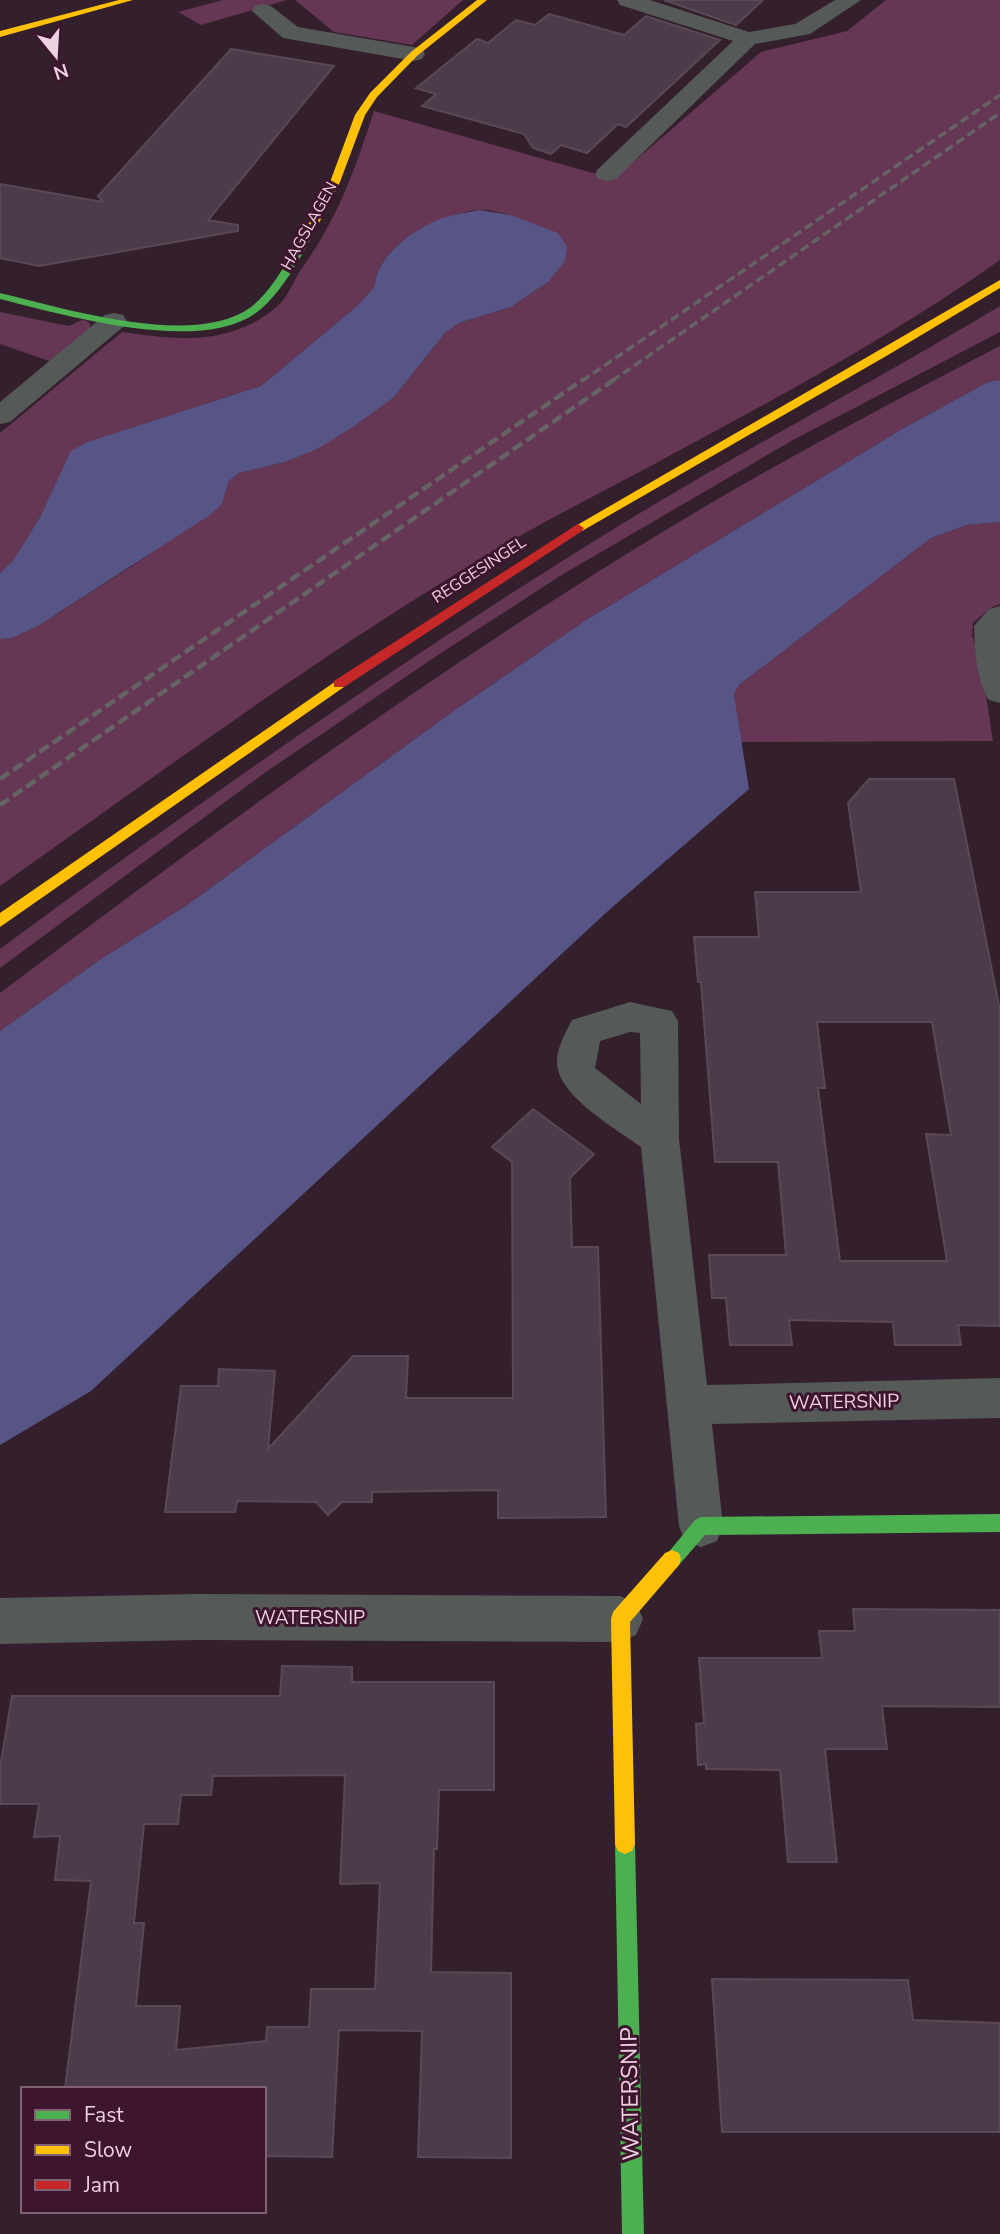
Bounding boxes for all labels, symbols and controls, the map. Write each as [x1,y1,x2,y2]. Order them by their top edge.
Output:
north arrow [21,21,91,91]
text: N [50,57,72,86]
street label: HAGSLAGEN [276,178,342,274]
street label: REGGESINGEL [428,531,530,609]
street label: WATERSNIP [789,1388,899,1416]
street label: WATERSNIP [255,1605,365,1631]
street label: WATERSNIP [613,2027,647,2161]
legend [21,2087,266,2213]
text: Fast [84,2101,124,2129]
text: Slow [84,2136,133,2164]
text: Jam [83,2171,120,2199]

